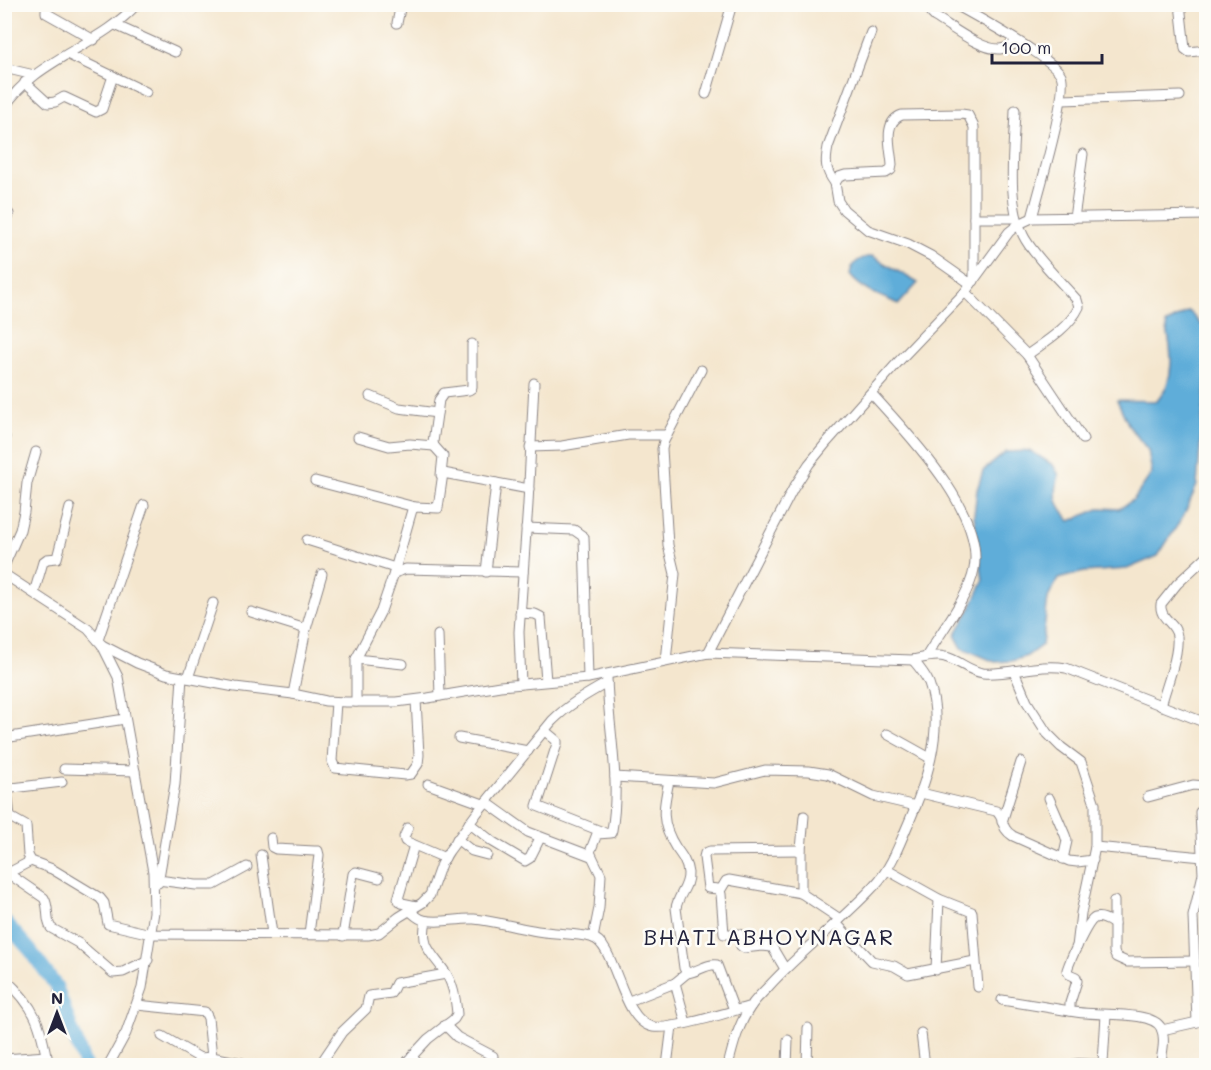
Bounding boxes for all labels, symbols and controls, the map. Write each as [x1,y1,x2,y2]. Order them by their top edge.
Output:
scale bar [992,27,1102,65]
text: 100 m [1001,35,1051,59]
district label: BHATI ABHOYNAGAR [644,922,895,951]
north arrow [27,983,87,1043]
text: N [51,987,63,1008]

